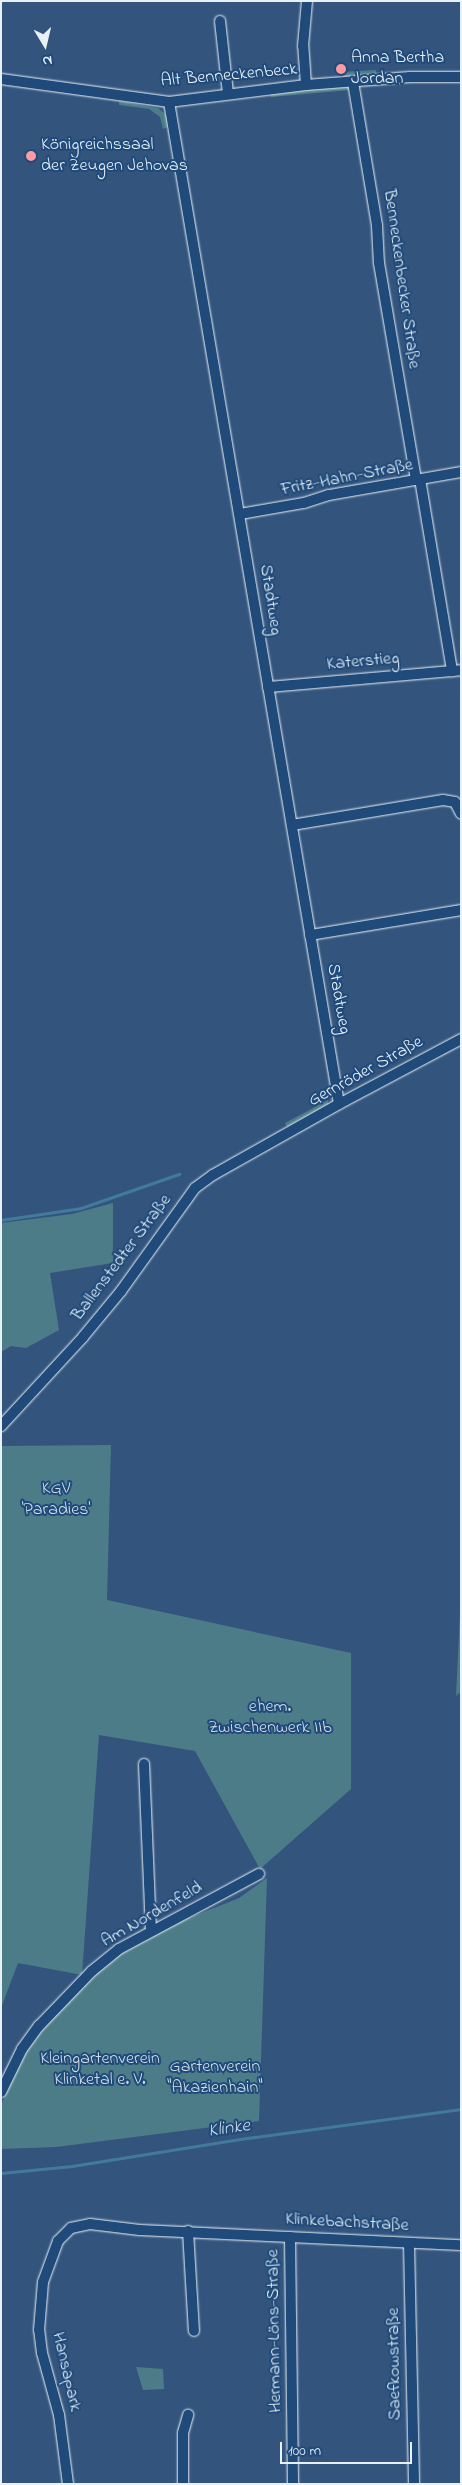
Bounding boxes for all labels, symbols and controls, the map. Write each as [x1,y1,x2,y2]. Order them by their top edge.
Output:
north arrow [20,20,70,70]
place label: Anna Bertha Jordan [351,48,444,90]
text: N [41,49,54,71]
street label: Alt Benneckenbeck [160,59,298,93]
marker: Anna Bertha Jordan [335,63,347,75]
place label: Königreichssaal der Zeugen Jehovas [41,135,188,178]
marker: Königreichssaal der Zeugen Jehovas [25,150,37,162]
street label: Benneckenbecker Straße [378,188,424,370]
street label: Fritz-Hahn-Straße [279,455,415,501]
street label: Stadtweg [254,563,286,637]
street label: Katerstieg [326,648,400,676]
street label: Stadtweg [321,962,355,1036]
street label: Gernröder Straße [305,1032,427,1112]
street label: Ballenstedter Straße [67,1190,177,1326]
park label: KGV 'Paradies' [22,1479,90,1522]
park label: ehem. Zwischenwerk IIb [208,1697,332,1740]
street label: Am Nordenfeld [98,1877,206,1953]
park label: Kleingartenverein Klinketal e. V. [40,2049,160,2092]
park label: Gartenverein "Akazienhain" [167,2057,263,2100]
water label: Klinke [207,2115,251,2143]
street label: Klinkebachstraße [285,2209,409,2237]
street label: Hermann-Löns-Straße [263,2249,287,2413]
street label: Saefkowstraße [383,2307,407,2421]
street label: Hansapark [46,2330,86,2414]
scale bar [282,2432,414,2464]
text: 100 m [288,2440,321,2462]

